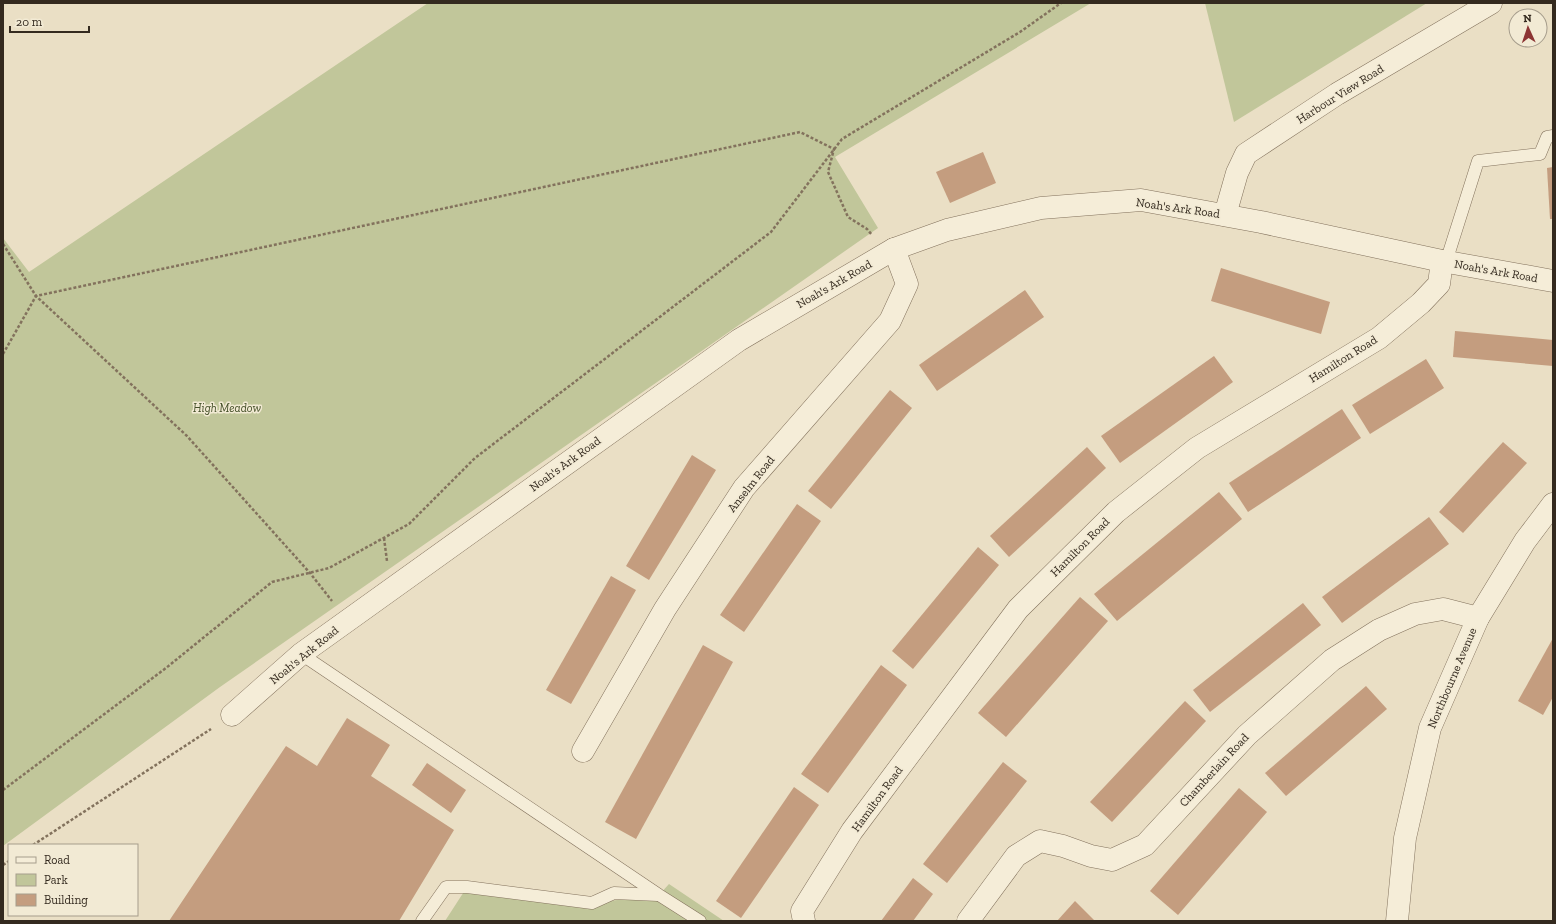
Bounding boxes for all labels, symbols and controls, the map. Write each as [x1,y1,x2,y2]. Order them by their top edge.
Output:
scale bar [10,8,89,34]
north arrow [1508,8,1548,48]
text: N [1523,12,1533,25]
text: 20 m [16,15,43,29]
street label: Harbour View Road [1294,61,1387,126]
street label: Noah's Ark Road [1135,195,1221,221]
street label: Noah's Ark Road [794,257,874,311]
street label: Noah's Ark Road [1453,257,1539,285]
street label: Hamilton Road [1306,332,1380,386]
park label: High Meadow [193,401,261,415]
street label: Noah's Ark Road [527,433,604,494]
street label: Anselm Road [725,453,778,515]
street label: Hamilton Road [1048,514,1113,579]
street label: Noah's Ark Road [267,623,342,687]
street label: Northbourne Avenue [1424,625,1480,731]
street label: Chamberlain Road [1176,730,1252,810]
street label: Hamilton Road [849,763,906,835]
legend [8,844,138,916]
text: Road [44,853,70,867]
text: Park [44,873,69,887]
text: Building [44,893,88,907]

